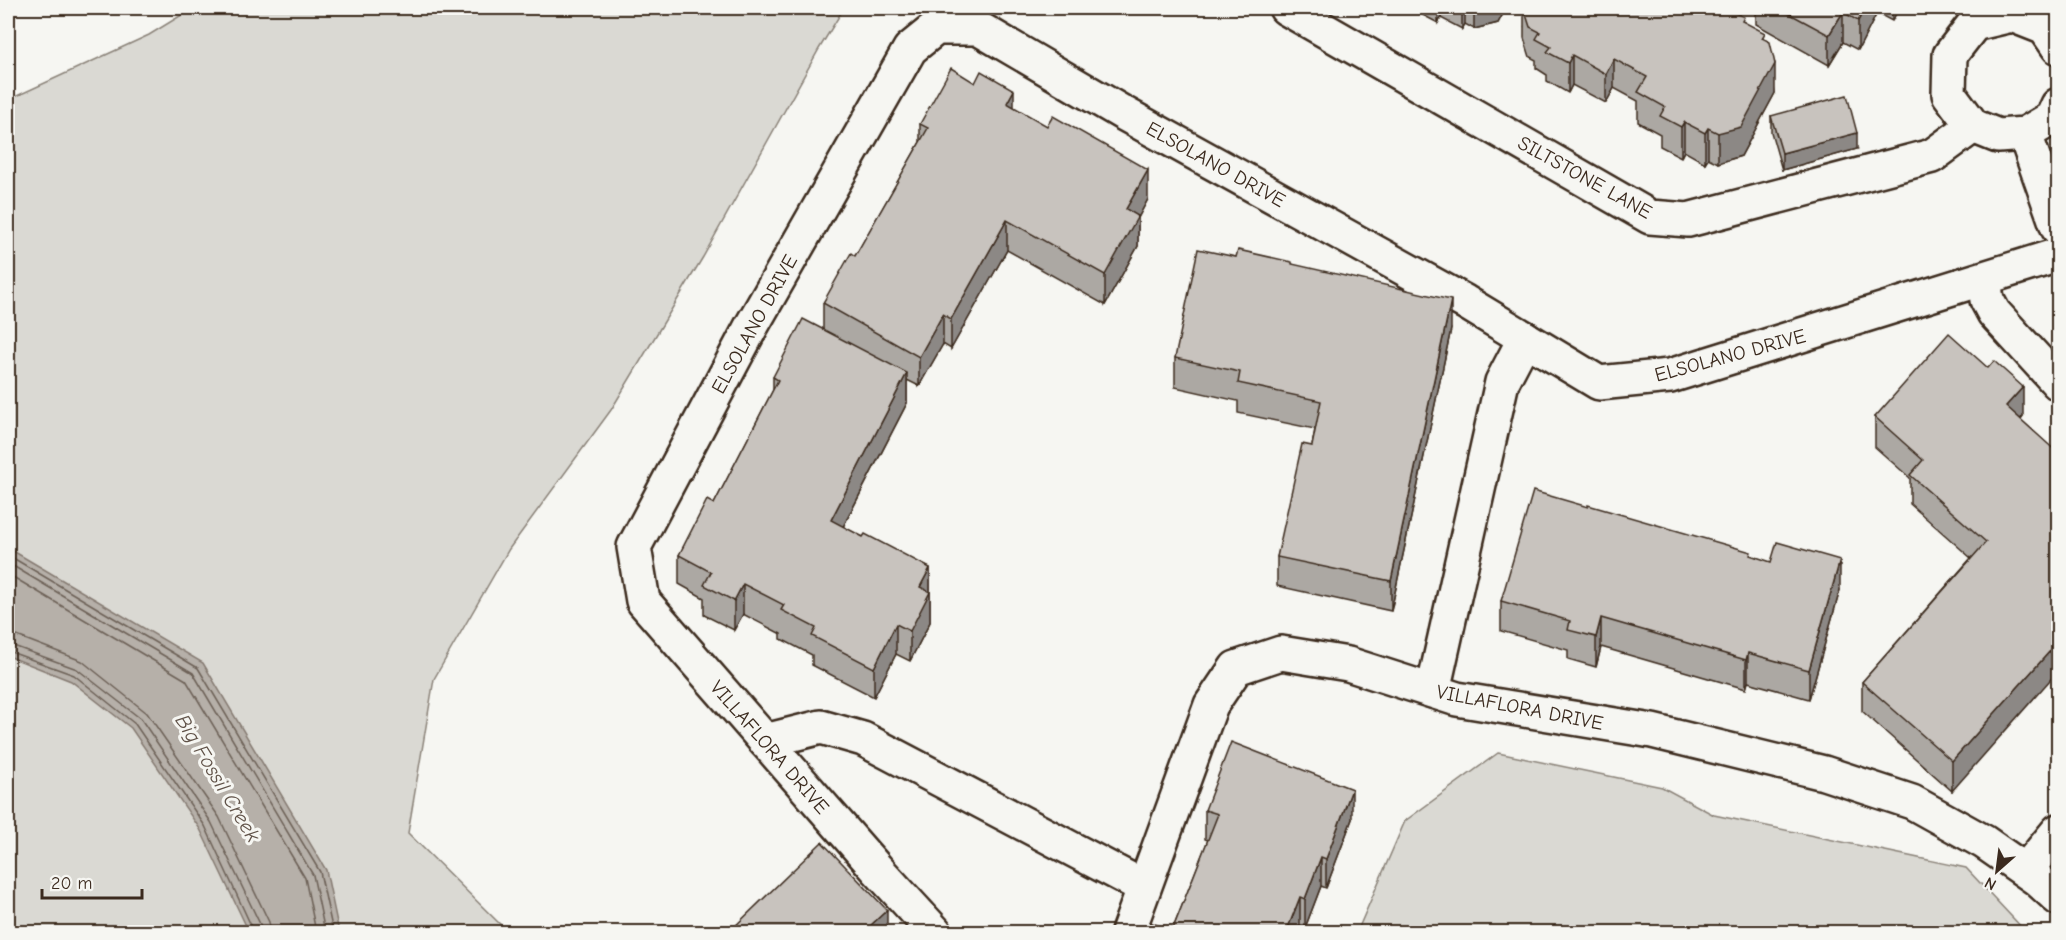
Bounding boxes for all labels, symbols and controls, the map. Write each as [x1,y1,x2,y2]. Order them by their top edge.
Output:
street label: ELSOLANO DRIVE [1142,117,1289,212]
street label: SILTSTONE LANE [1514,131,1656,224]
street label: ELSOLANO DRIVE [707,251,802,398]
street label: ELSOLANO DRIVE [1652,324,1808,387]
street label: VILLAFLORA DRIVE [705,676,834,819]
street label: VILLAFLORA DRIVE [1435,680,1605,735]
water label: Big Fossil Creek [170,710,266,847]
north arrow [1967,841,2027,901]
scale bar [42,862,142,900]
text: 20 m [51,873,92,894]
text: N [1982,873,1999,894]

